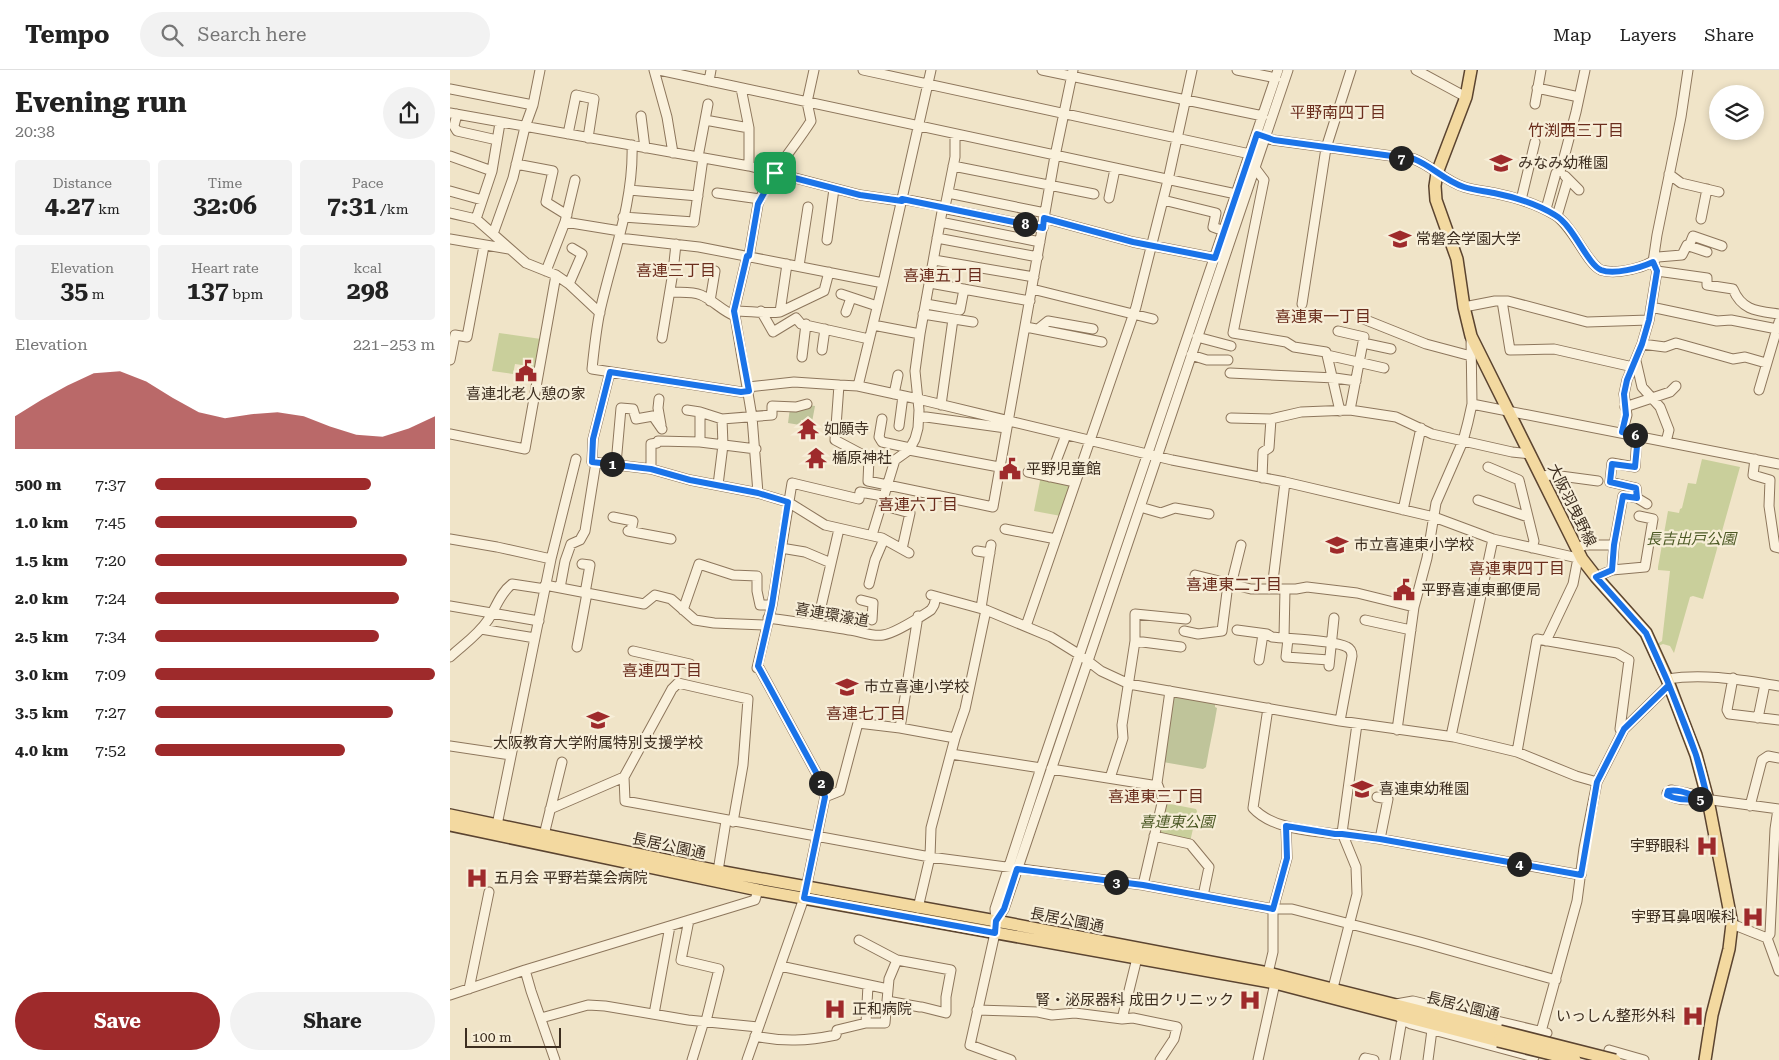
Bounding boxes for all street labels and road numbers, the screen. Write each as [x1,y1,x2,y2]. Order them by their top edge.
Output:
street label: 大阪羽曳野線 [1544,461,1600,549]
street label: 喜連環濠道 [793,600,871,630]
street label: 長居公園通 [630,829,708,863]
street label: 長居公園通 [1028,904,1106,936]
street label: 長居公園通 [1424,988,1502,1024]

